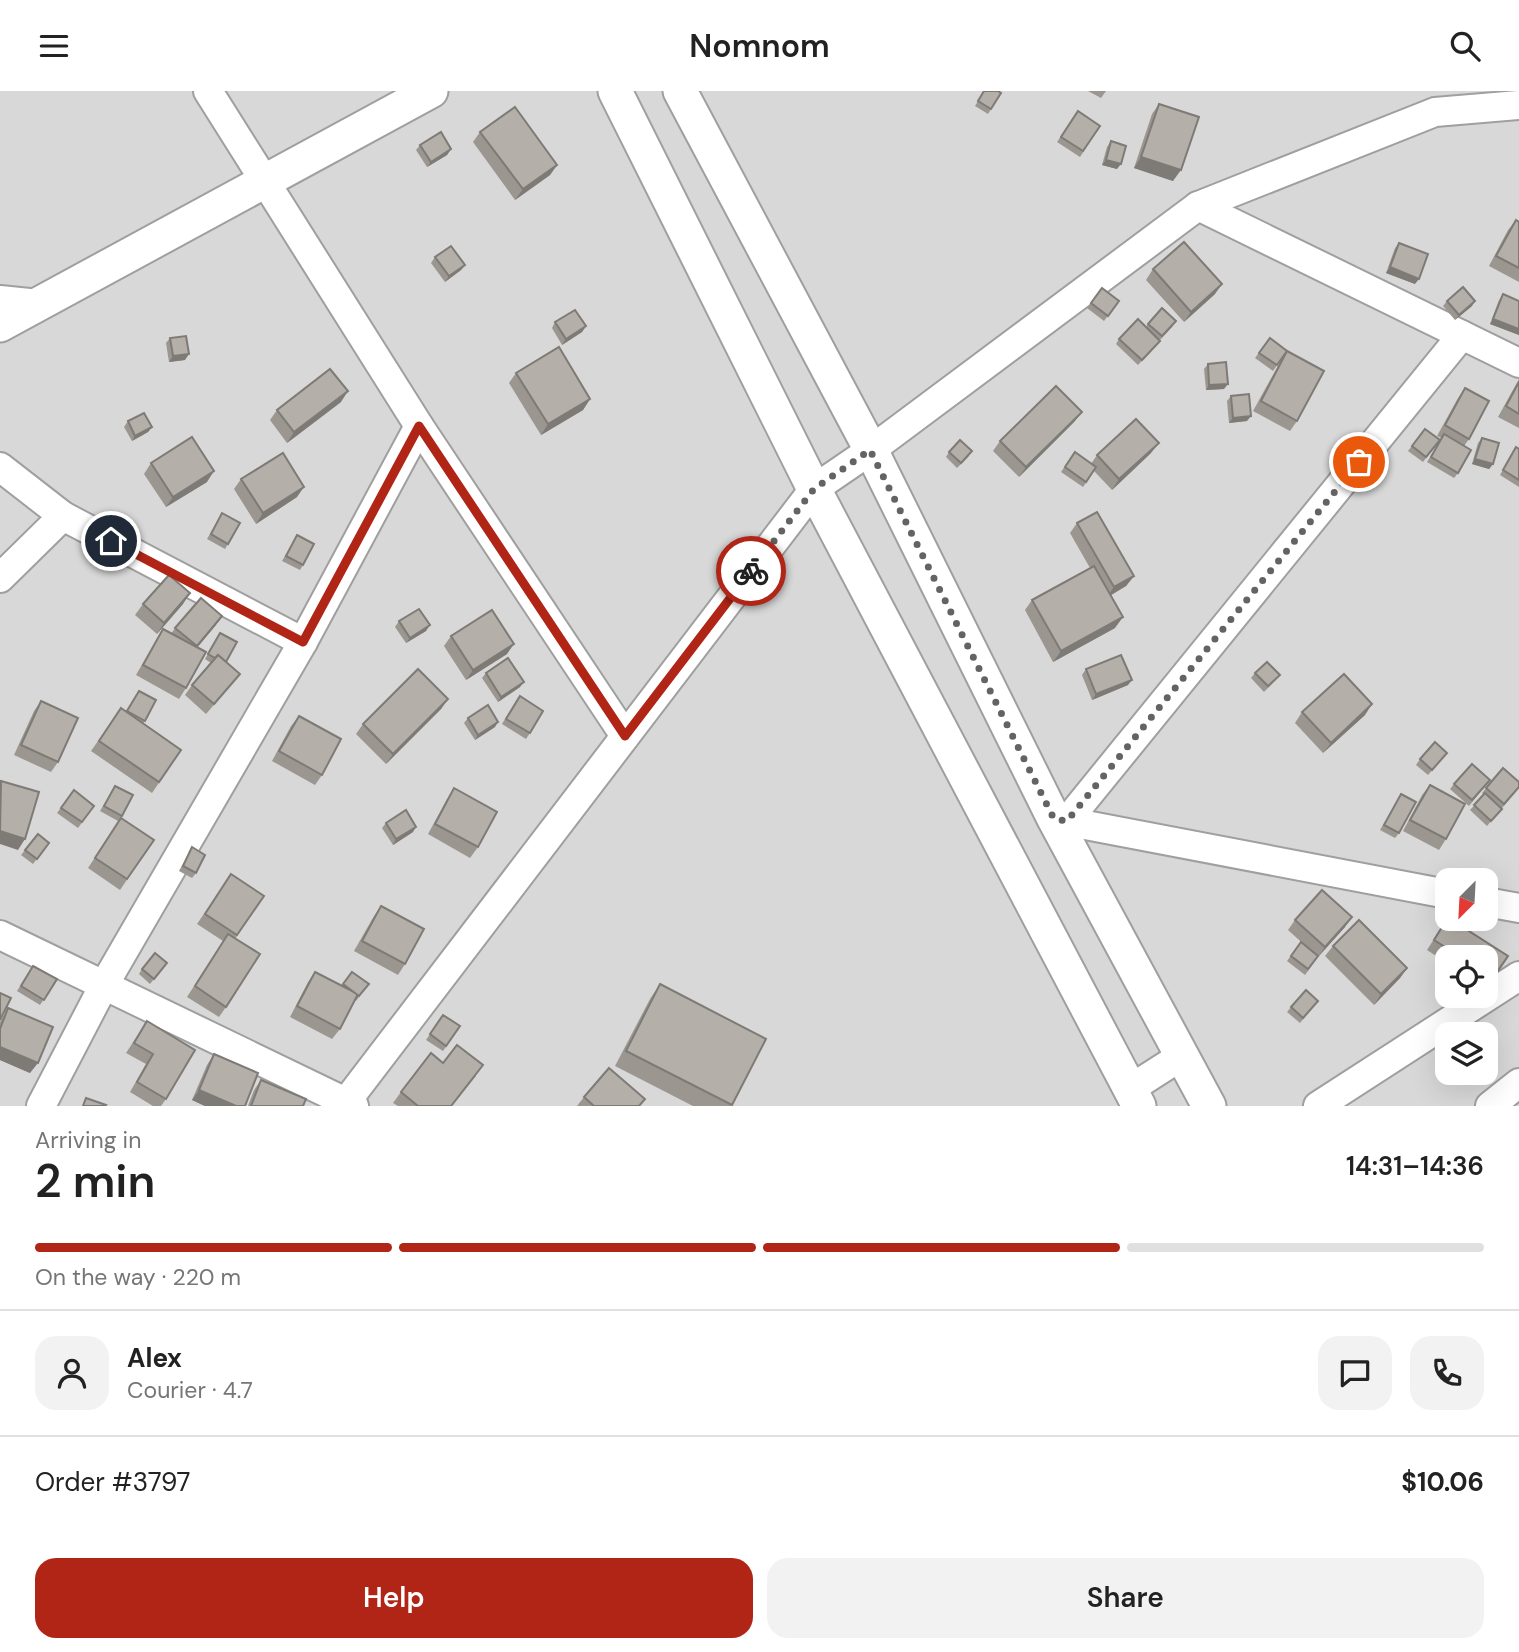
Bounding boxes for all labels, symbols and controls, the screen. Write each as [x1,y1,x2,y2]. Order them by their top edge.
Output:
text: Nomnom [689,25,830,67]
icon: menu [35,27,73,65]
icon: search [1446,27,1484,65]
pin [1329,432,1389,492]
icon: bag [1340,443,1378,481]
pin [81,511,141,571]
icon: home [92,522,130,560]
courier [716,536,786,606]
icon: bike [732,552,770,590]
north arrow [1435,868,1498,931]
map controls [1435,868,1498,1085]
button: locate [1435,945,1498,1008]
button: layers [1435,1022,1498,1085]
text: Arriving in [35,1125,141,1155]
text: 14:31–14:36 [1346,1149,1484,1183]
text: 2 min [35,1151,155,1211]
text: On the way · 220 m [35,1262,241,1292]
button: person [35,1336,109,1410]
button: chat [1318,1336,1392,1410]
button: phone [1410,1336,1484,1410]
text: Alex [127,1341,182,1375]
text: Courier · 4.7 [127,1375,253,1405]
text: Order #3797 [35,1465,190,1499]
text: $10.06 [1401,1465,1484,1499]
button: Help [35,1558,753,1638]
button: Share [767,1558,1484,1638]

